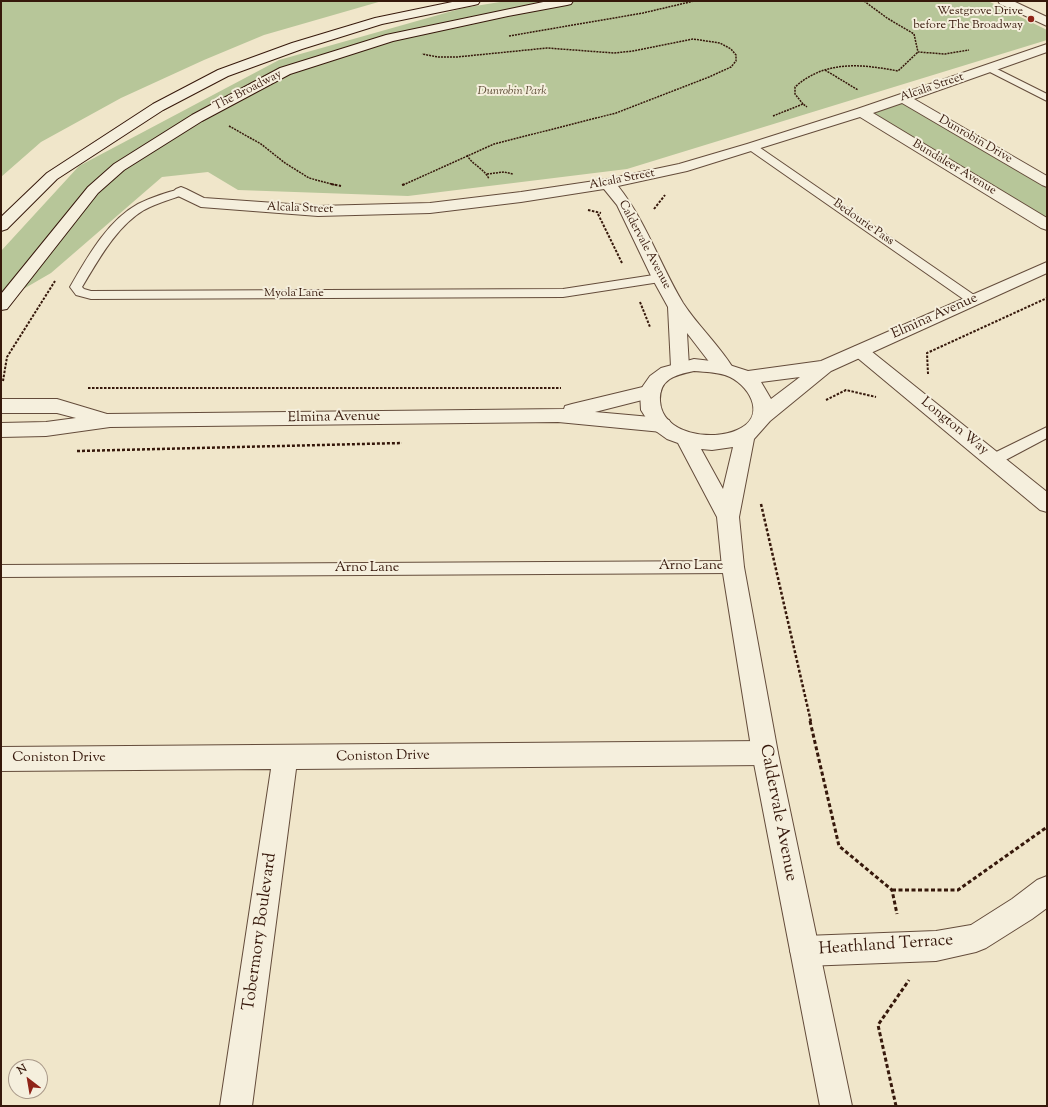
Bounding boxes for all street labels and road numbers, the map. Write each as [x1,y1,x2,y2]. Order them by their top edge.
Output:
street label: The Broadway [212,68,284,114]
street label: Alcala Street [898,70,966,106]
street label: Dunrobin Drive [936,113,1014,167]
street label: Bundaleer Avenue [909,137,999,199]
street label: Alcala Street [588,167,656,193]
street label: Bedourie Pass [830,197,896,249]
street label: Caldervale Avenue [615,198,673,292]
street label: Alcala Street [267,201,333,217]
street label: Myola Lane [264,287,324,301]
street label: Elmina Avenue [889,291,981,343]
street label: Longton Way [917,394,991,460]
street label: Elmina Avenue [288,409,380,427]
street label: Arno Lane [659,559,723,575]
street label: Arno Lane [335,561,399,577]
street label: Caldervale Avenue [754,743,800,883]
street label: Coniston Drive [336,748,430,766]
street label: Coniston Drive [12,751,106,767]
street label: Tobermory Boulevard [240,852,282,1012]
street label: Heathland Terrace [818,931,954,961]

